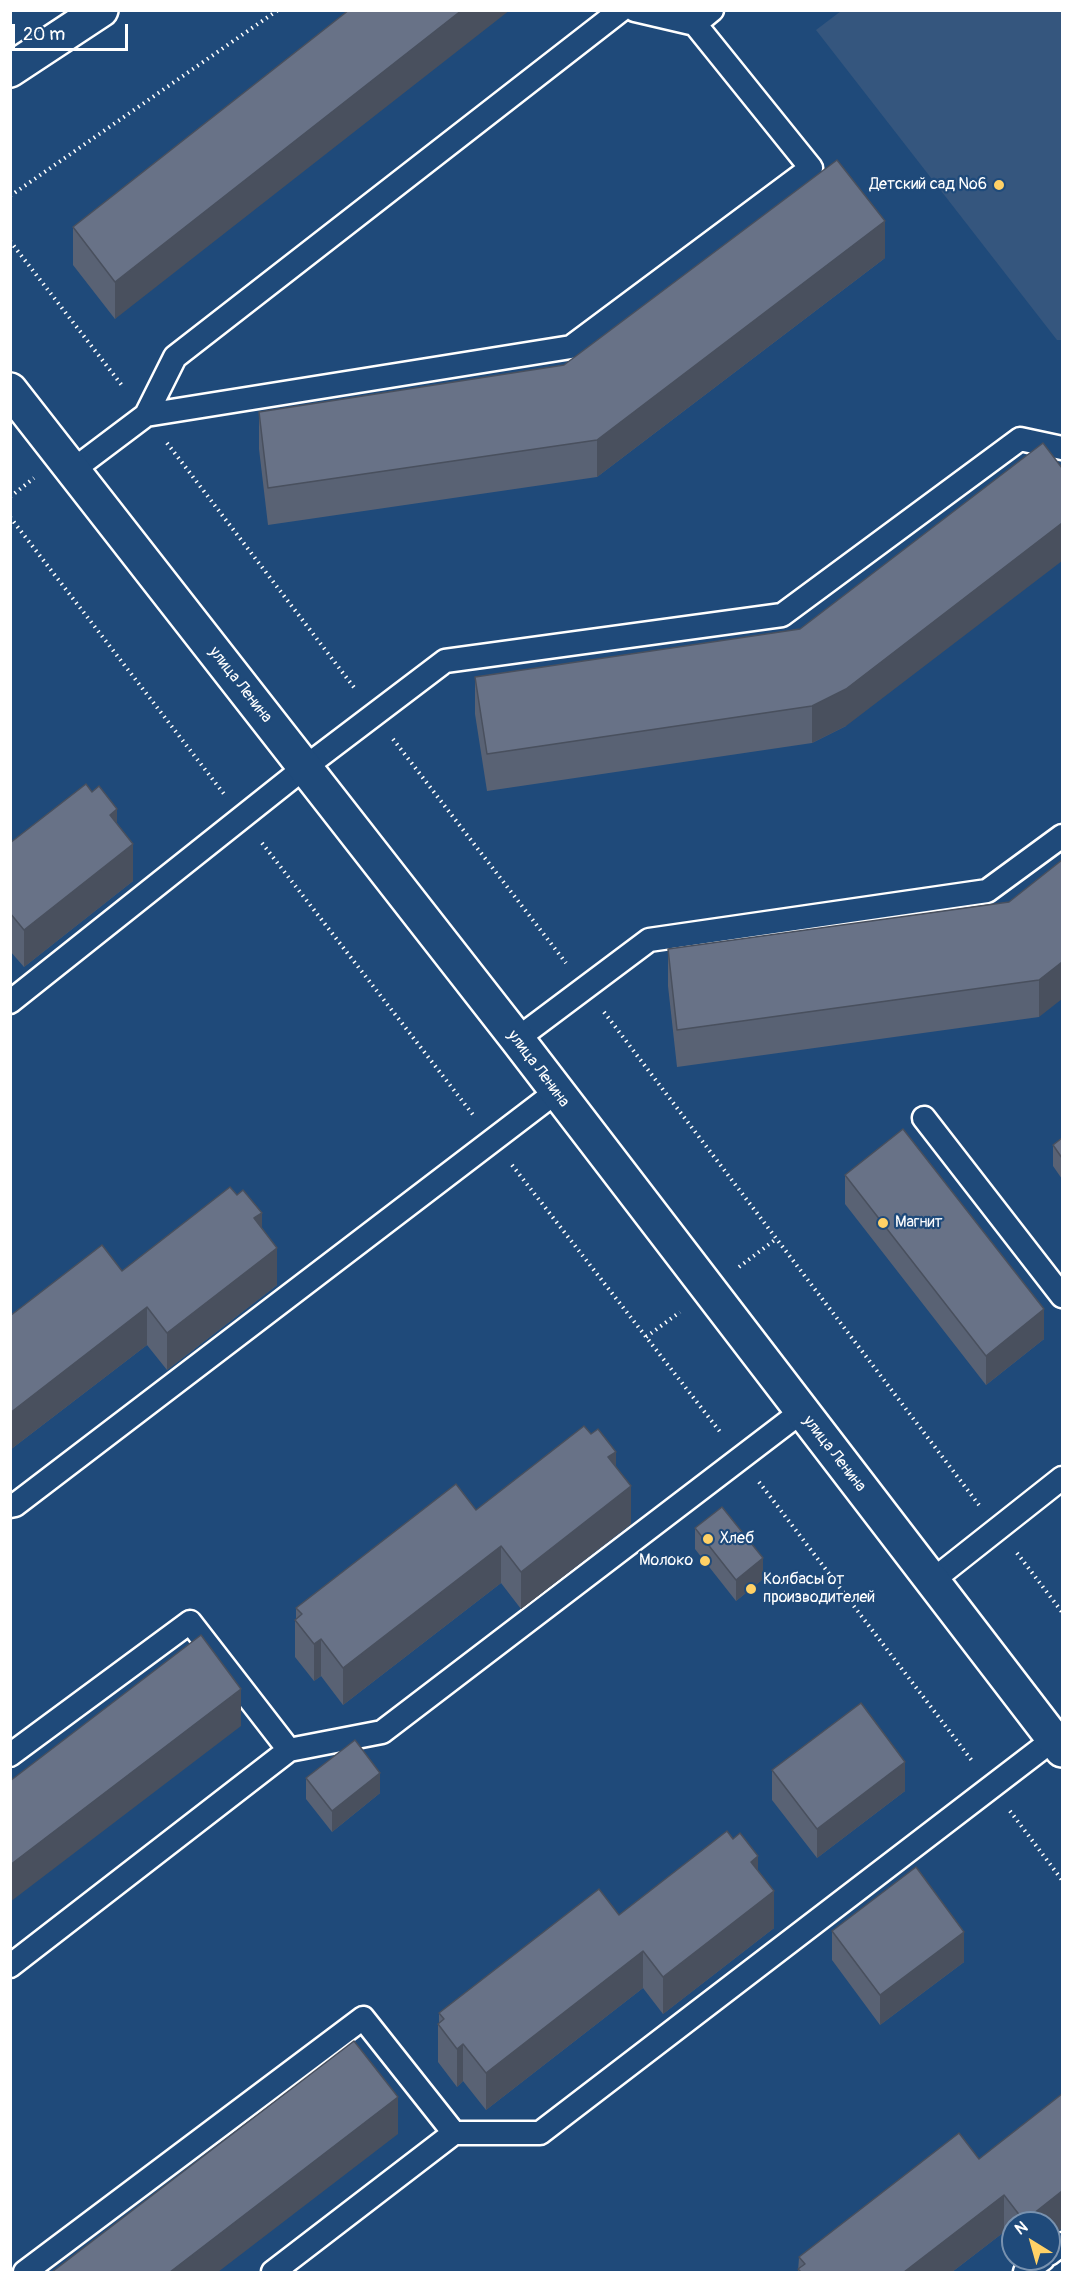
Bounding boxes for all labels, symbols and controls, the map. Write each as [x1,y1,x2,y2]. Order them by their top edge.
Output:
scale bar [15,12,130,50]
text: 20 m [23,23,65,46]
place label: Детский сад №6 [869,175,987,195]
marker: Детский сад №6 [992,178,1006,192]
street label: улица Ленина [204,643,276,727]
street label: улица Ленина [503,1027,573,1111]
place label: Магнит [895,1213,943,1233]
marker: Магнит [876,1216,890,1230]
street label: улица Ленина [798,1412,870,1496]
place label: Хлеб [720,1529,754,1549]
marker: Хлеб [701,1532,715,1546]
place label: Молоко [639,1551,693,1571]
marker: Молоко [698,1554,712,1568]
place label: Колбасы от производителей [763,1570,875,1608]
marker: Колбасы от производителей [744,1582,758,1596]
north arrow [1001,2211,1061,2271]
text: N [1011,2217,1032,2239]

